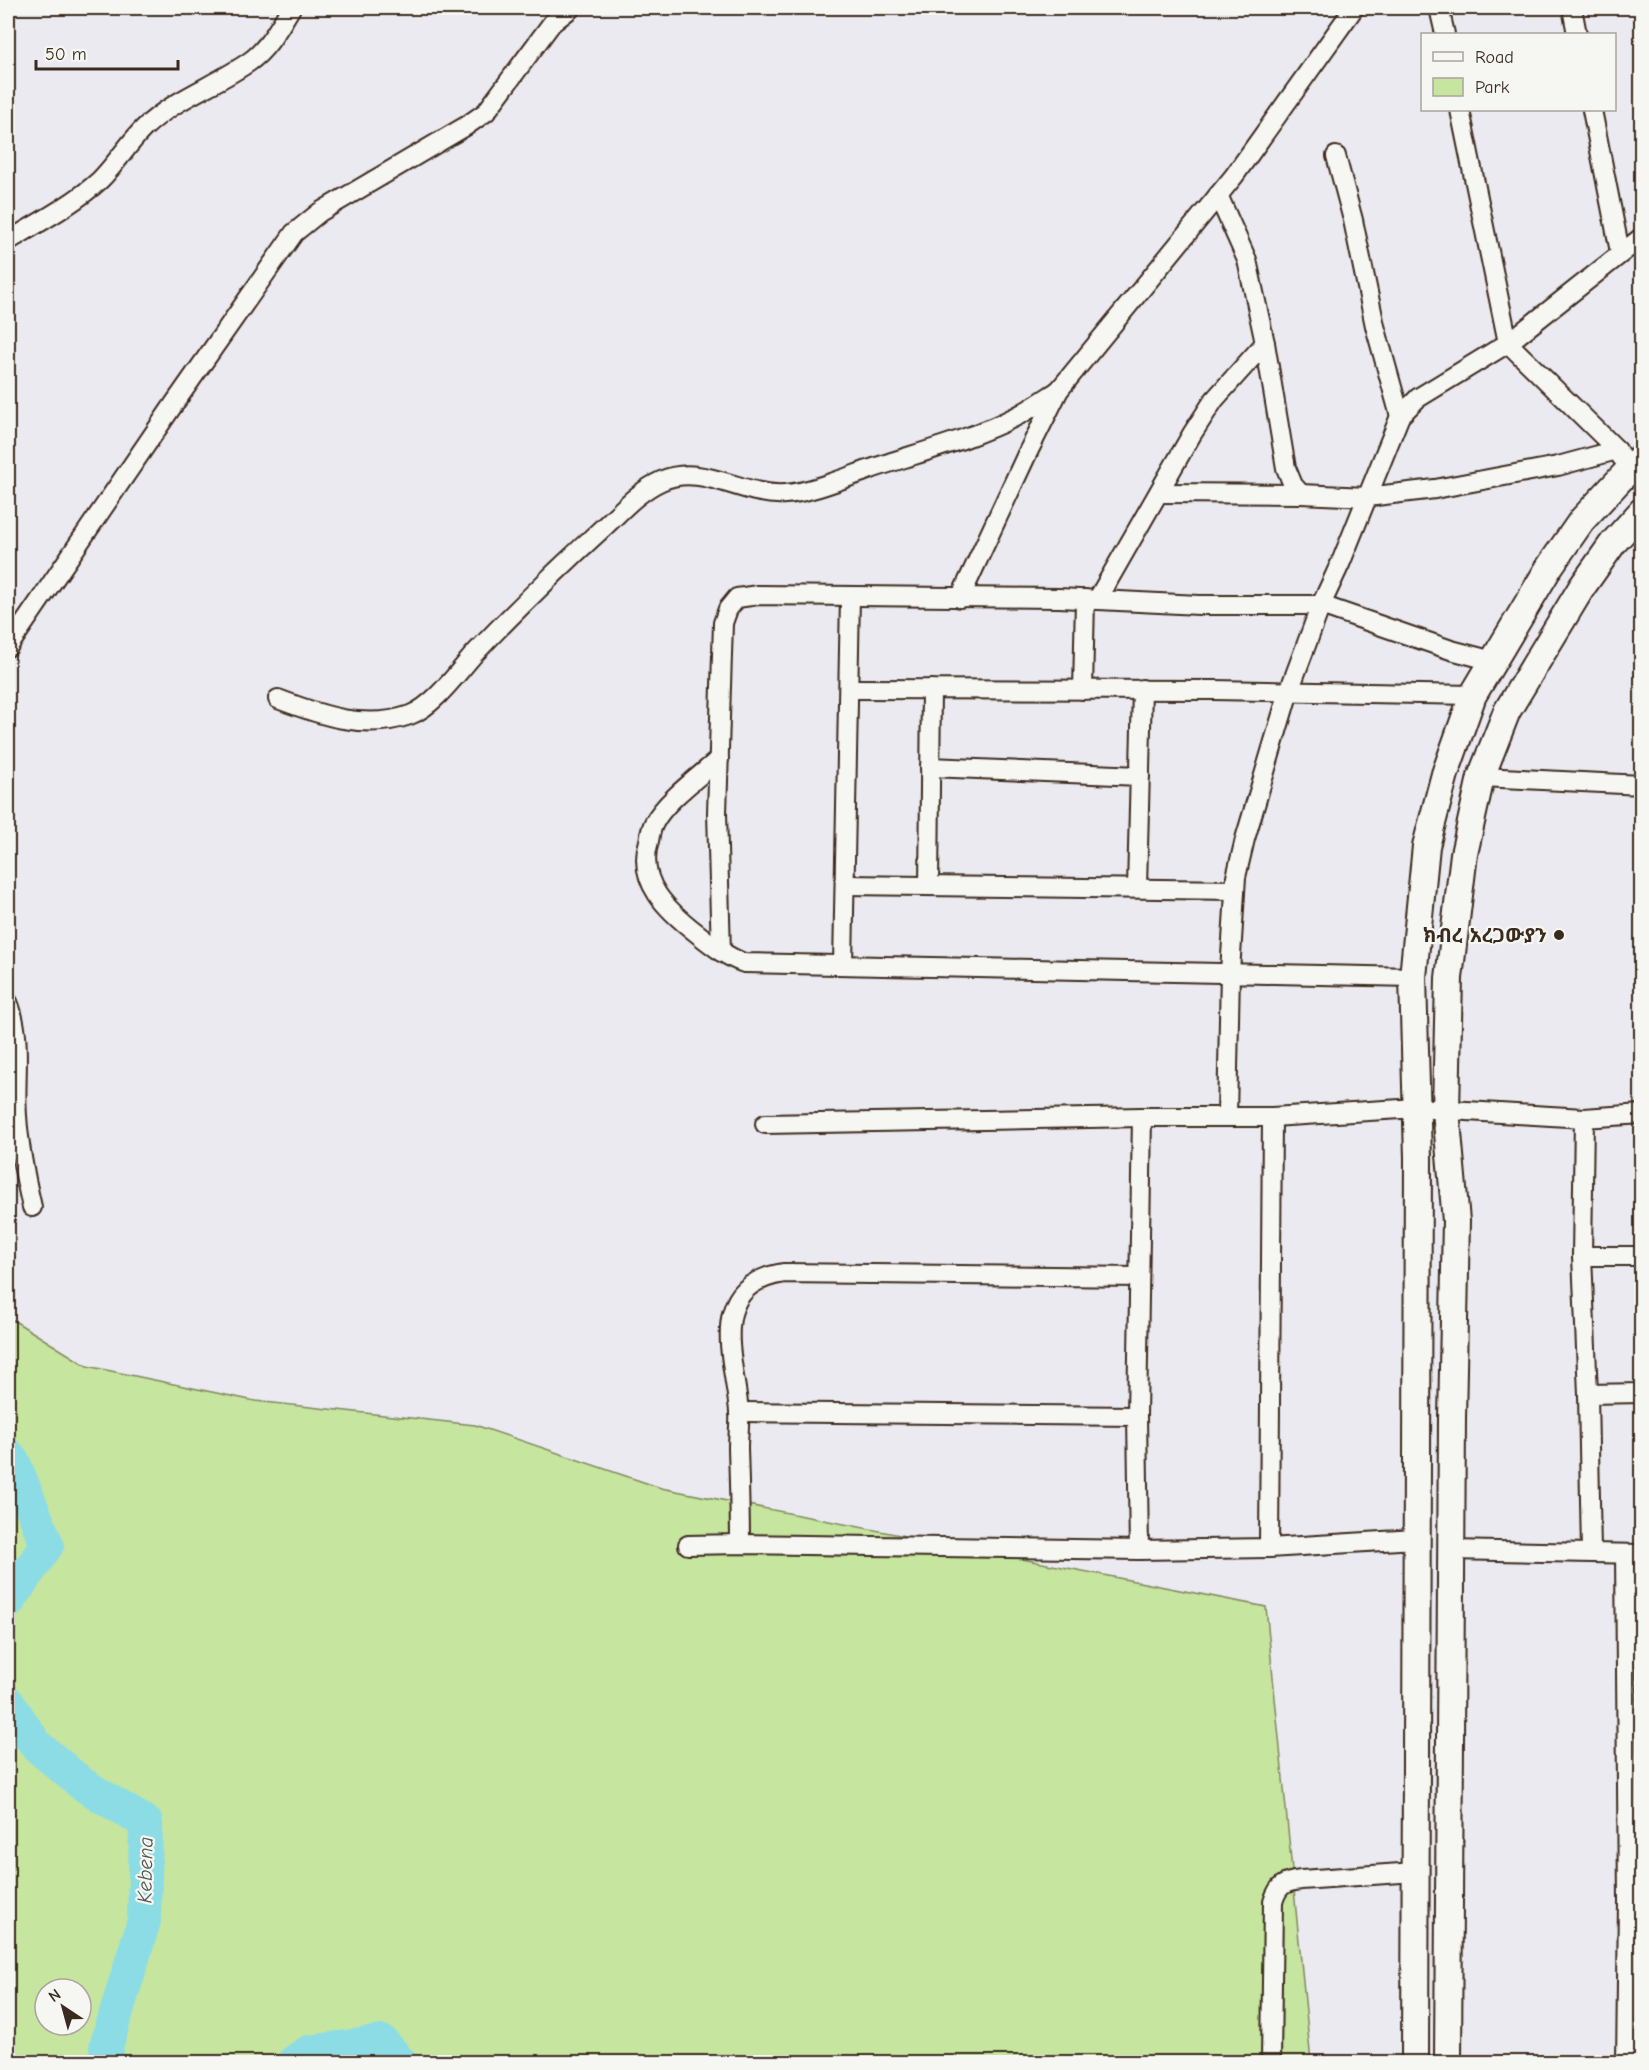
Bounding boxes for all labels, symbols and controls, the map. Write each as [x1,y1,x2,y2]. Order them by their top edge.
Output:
scale bar [36,33,178,71]
legend [1421,33,1616,111]
text: 50 m [45,44,87,65]
text: Road [1475,47,1514,68]
text: Park [1475,77,1510,98]
place label: ክብረ አረጋውያን [1423,924,1547,947]
marker: ክብረ አረጋውያን [1552,928,1566,942]
water label: Kebena [132,1836,158,1903]
north arrow [33,1977,93,2037]
text: N [45,1985,64,2006]

